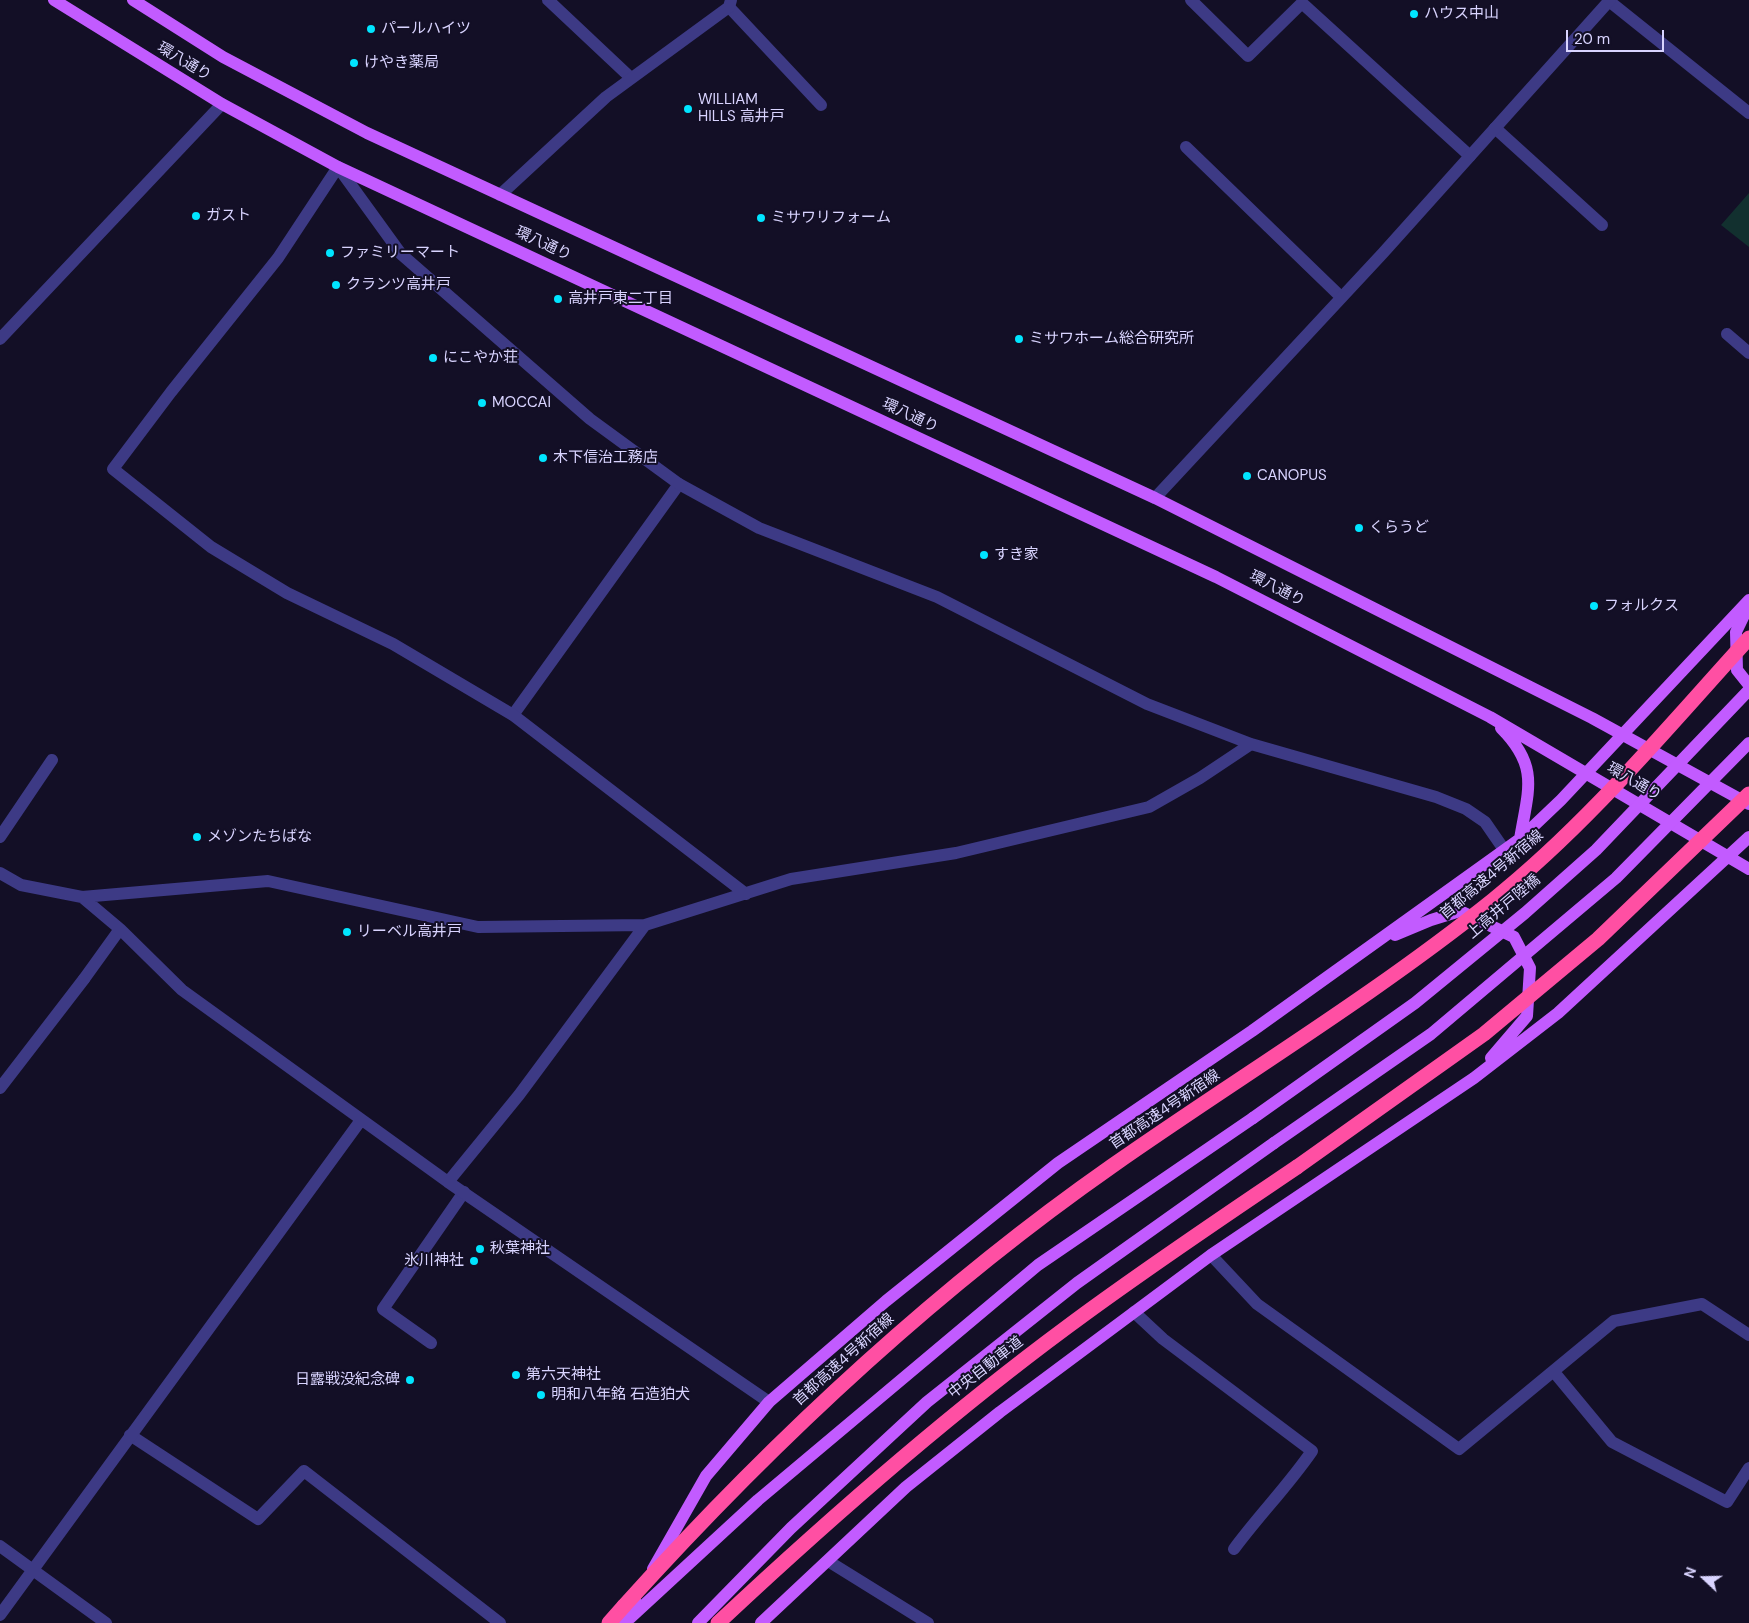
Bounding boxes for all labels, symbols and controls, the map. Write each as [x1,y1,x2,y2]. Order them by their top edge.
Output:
place label: ハウス中山 [1424,5,1499,23]
marker: ハウス中山 [1408,8,1420,20]
place label: パールハイツ [381,20,471,38]
scale bar [1569,20,1666,52]
marker: パールハイツ [365,23,377,35]
text: 20 m [1574,29,1610,49]
street label: 環八通り [154,39,214,85]
place label: けやき薬局 [364,54,439,72]
marker: けやき薬局 [348,57,360,69]
place label: WILLIAM HILLS 高井戸 [698,91,785,126]
marker: WILLIAM HILLS 高井戸 [682,103,694,115]
place label: ガスト [206,207,251,225]
place label: ミサワリフォーム [771,209,891,227]
marker: ガスト [190,210,202,222]
marker: ミサワリフォーム [755,212,767,224]
street label: 環八通り [512,223,574,265]
place label: ファミリーマート [340,244,460,262]
marker: ファミリーマート [324,247,336,259]
place label: クランツ高井戸 [346,276,451,294]
marker: クランツ高井戸 [330,279,342,291]
place label: 高井戸東二丁目 [568,290,673,308]
marker: 高井戸東二丁目 [552,293,564,305]
place label: ミサワホーム総合研究所 [1029,330,1194,348]
marker: ミサワホーム総合研究所 [1013,333,1025,345]
place label: にこやか荘 [443,349,518,367]
marker: にこやか荘 [427,352,439,364]
place label: MOCCAI [492,394,551,412]
street label: 環八通り [879,395,941,437]
marker: MOCCAI [476,397,488,409]
place label: 木下信治工務店 [553,449,658,467]
marker: 木下信治工務店 [537,452,549,464]
place label: CANOPUS [1257,467,1327,485]
marker: CANOPUS [1241,470,1253,482]
place label: くらうど [1369,519,1429,537]
marker: くらうど [1353,522,1365,534]
place label: すき家 [994,546,1039,564]
marker: すき家 [978,549,990,561]
street label: 環八通り [1246,567,1308,611]
place label: フォルクス [1604,597,1679,615]
marker: フォルクス [1588,600,1600,612]
street label: 環八通り [1604,759,1664,805]
street label: 首都高速4号新宿線 [1437,827,1547,923]
place label: メゾンたちばな [207,828,312,846]
marker: メゾンたちばな [191,831,203,843]
street label: 上高井戸陸橋 [1464,871,1544,943]
place label: リーベル高井戸 [357,923,462,941]
marker: リーベル高井戸 [341,926,353,938]
street label: 首都高速4号新宿線 [1106,1066,1224,1154]
place label: 秋葉神社 [490,1240,550,1258]
marker: 秋葉神社 [474,1243,486,1255]
place label: 氷川神社 [404,1252,464,1270]
marker: 氷川神社 [468,1255,480,1267]
street label: 首都高速4号新宿線 [790,1310,898,1410]
street label: 中央自動車道 [945,1333,1027,1403]
place label: 第六天神社 [526,1366,601,1384]
marker: 第六天神社 [510,1369,522,1381]
place label: 日露戦没紀念碑 [295,1371,400,1389]
marker: 日露戦没紀念碑 [404,1374,416,1386]
place label: 明和八年銘 石造狛犬 [551,1386,690,1404]
marker: 明和八年銘 石造狛犬 [535,1389,547,1401]
north arrow [1679,1553,1729,1603]
text: N [1680,1565,1700,1581]

